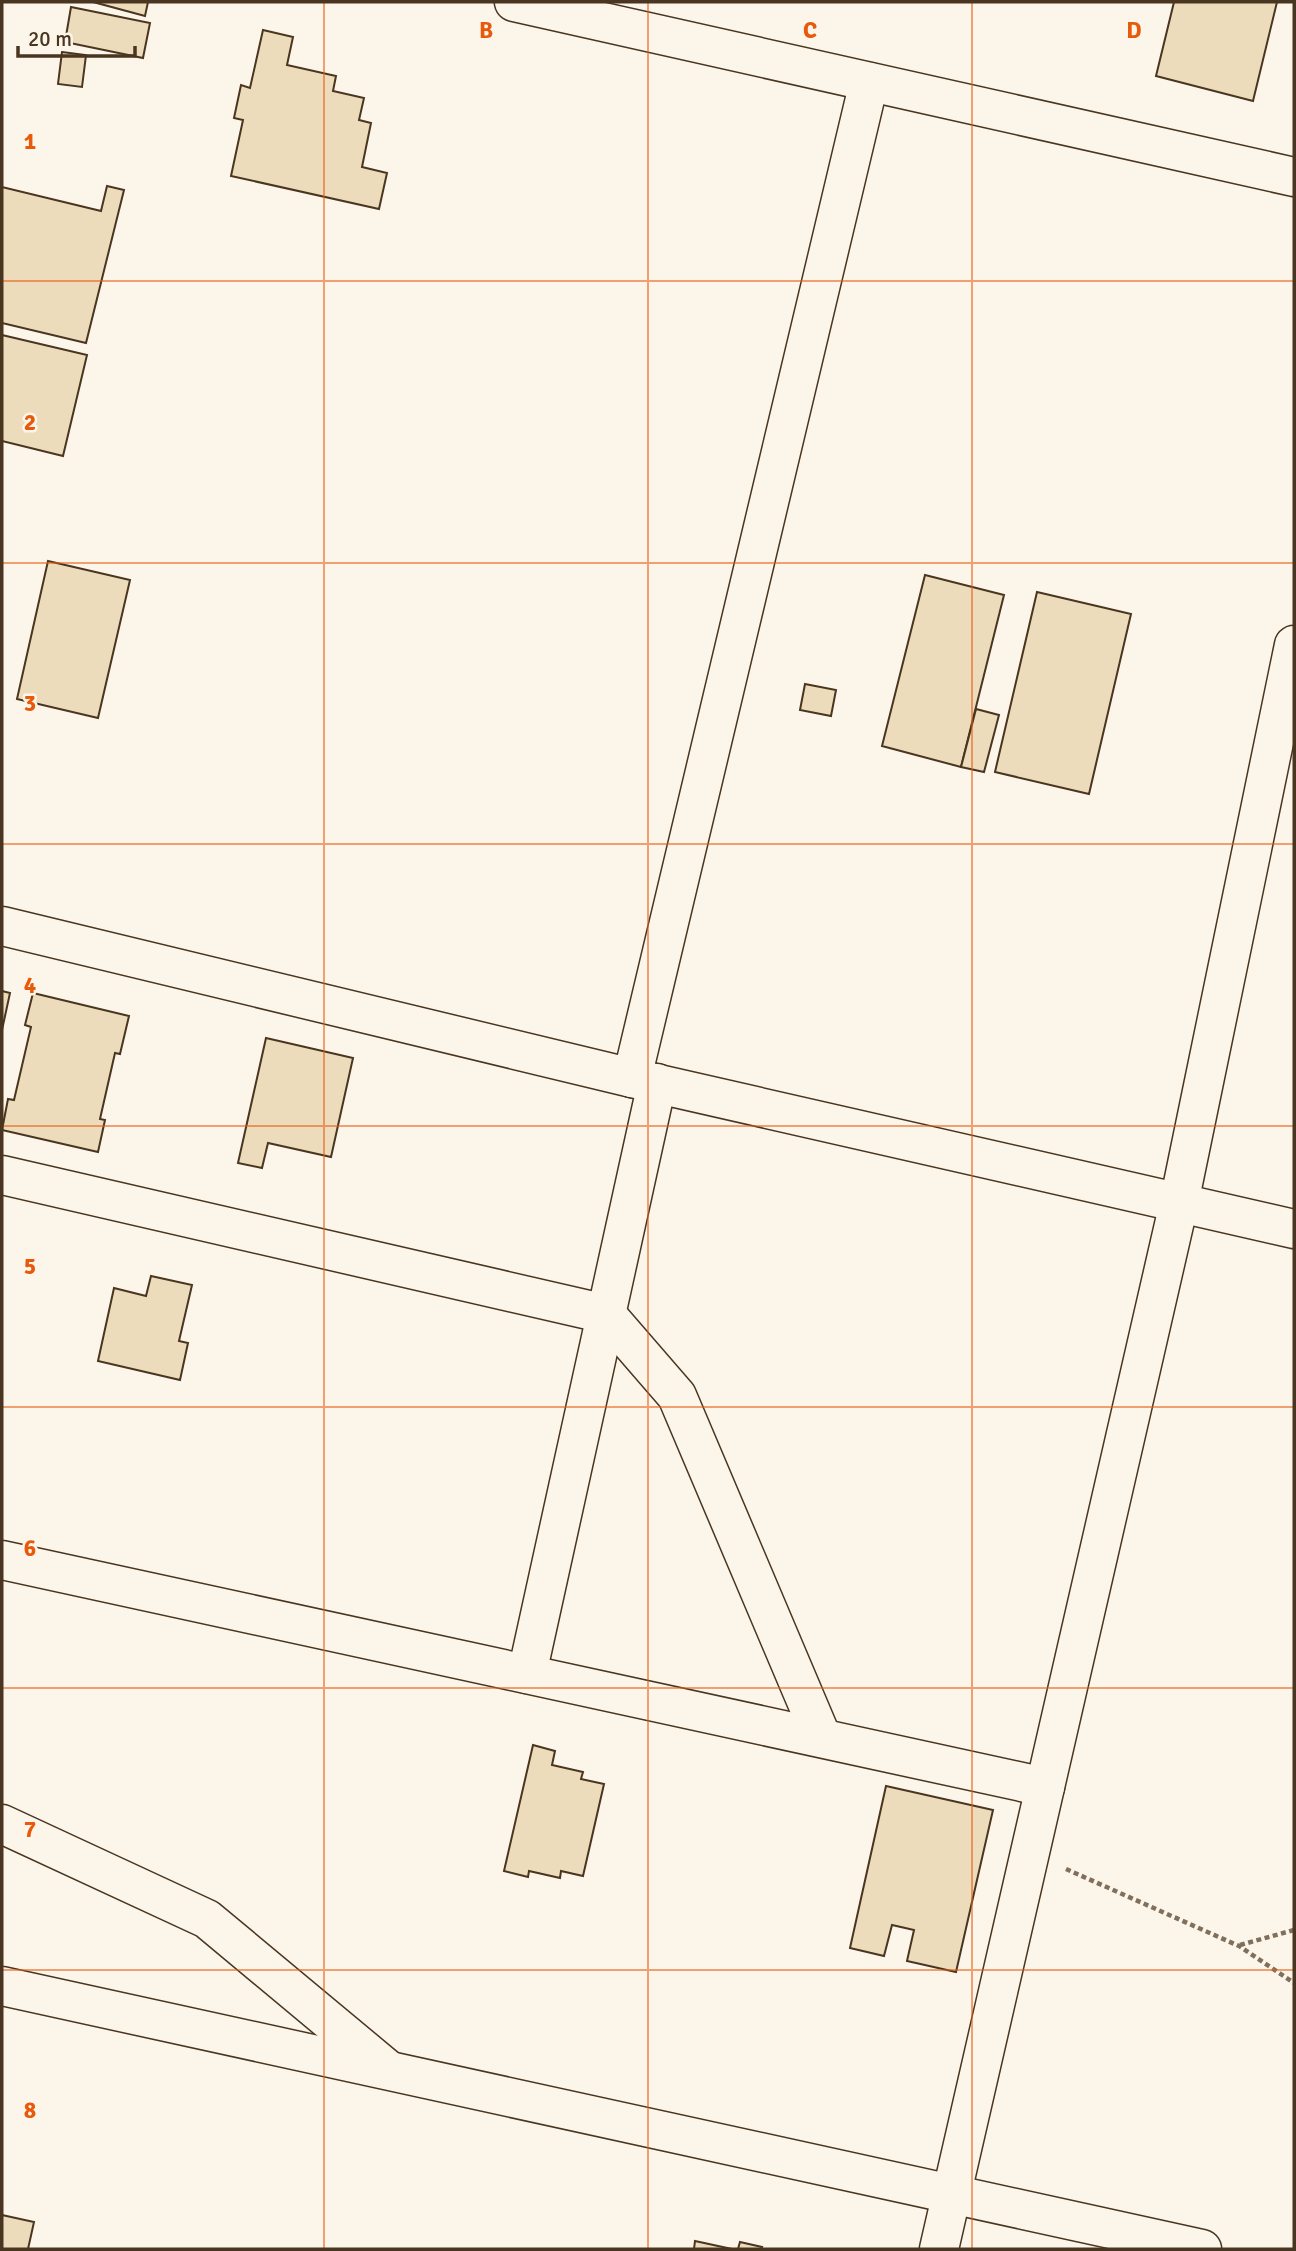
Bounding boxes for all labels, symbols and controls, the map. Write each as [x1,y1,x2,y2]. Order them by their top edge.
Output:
scale bar [18,14,135,58]
text: B [479,16,493,45]
text: C [803,16,817,45]
text: D [1126,16,1142,45]
text: 20 m [28,26,72,52]
text: 1 [24,127,36,156]
text: 2 [24,408,36,437]
text: 3 [24,689,36,718]
text: 4 [24,971,36,1000]
text: 5 [24,1252,36,1281]
text: 6 [24,1534,36,1563]
text: 7 [24,1815,36,1844]
text: 8 [24,2096,36,2125]

